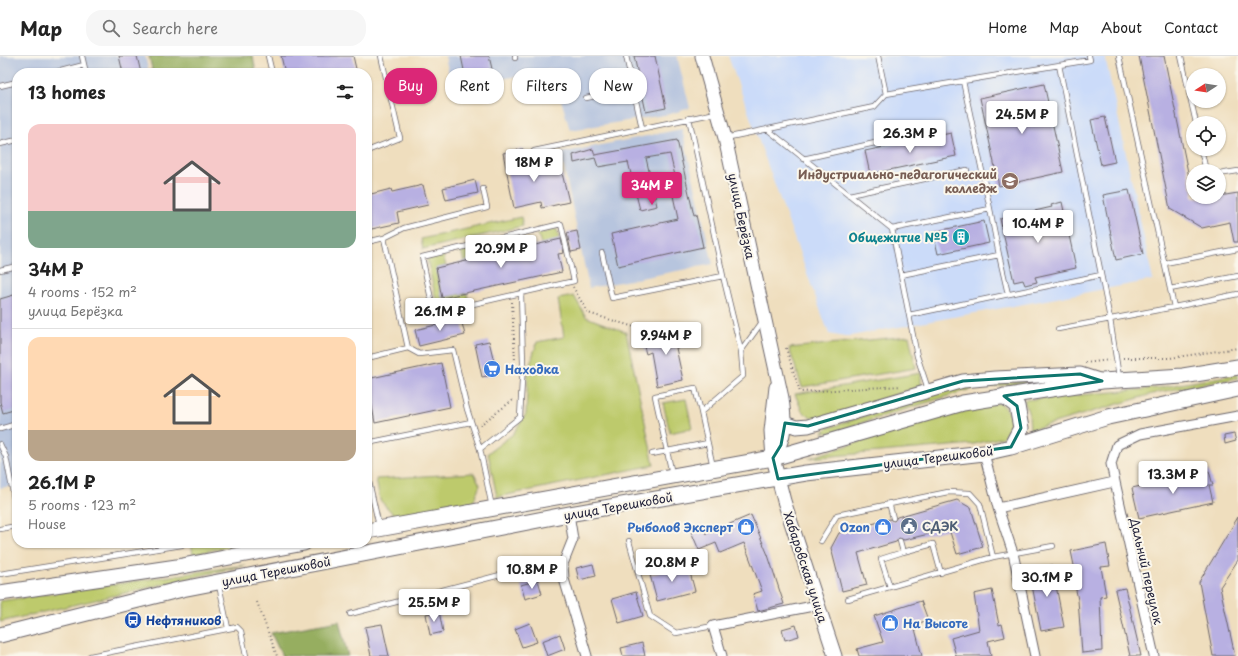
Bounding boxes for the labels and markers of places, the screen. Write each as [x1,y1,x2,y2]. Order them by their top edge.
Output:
pin: 24.5M ₽ [985,101,1059,135]
pin: 26.3M ₽ [873,120,947,154]
pin: 18M ₽ [506,149,562,183]
place label: Индустриально-педагогический колледж [798,165,998,197]
school or university icon: Индустриально-педагогический колледж [1000,171,1020,191]
pin: 34M ₽ [624,172,680,206]
pin: 10.4M ₽ [1001,210,1075,244]
building icon: Общежитие №5 [951,227,971,247]
place label: Общежитие №5 [849,228,948,246]
pin: 20.9M ₽ [464,235,538,269]
pin: 26.1M ₽ [403,298,477,332]
pin: 9.94M ₽ [629,322,703,356]
supermarket icon: Находка [482,359,502,379]
place label: Находка [505,360,559,378]
pin: 13.3M ₽ [1136,461,1210,495]
public building icon: СДЭК [899,516,919,536]
shop icon: Рыболов Эксперт [736,517,756,537]
shop icon: Ozon [873,517,893,537]
place label: СДЭК [922,517,958,535]
place label: Рыболов Эксперт [627,518,734,536]
place label: Ozon [840,518,870,536]
pin: 20.8M ₽ [635,549,709,583]
pin: 10.8M ₽ [495,556,569,590]
pin: 30.1M ₽ [1010,564,1084,598]
pin: 25.5M ₽ [397,589,471,623]
bus stop icon: Нефтяников [123,610,143,630]
place label: Нефтяников [146,611,221,629]
shop icon: На Высоте [880,613,900,633]
place label: На Высоте [903,614,969,632]

